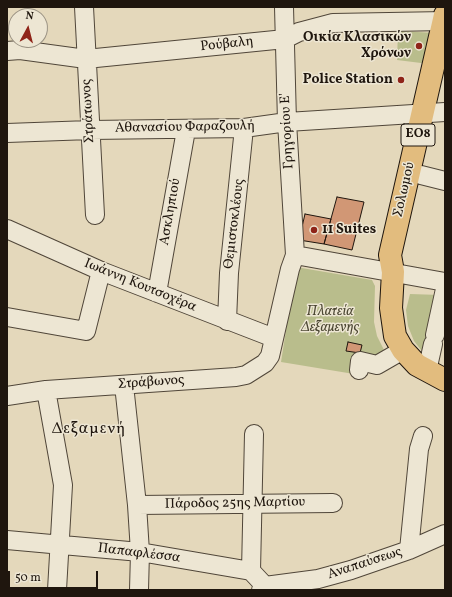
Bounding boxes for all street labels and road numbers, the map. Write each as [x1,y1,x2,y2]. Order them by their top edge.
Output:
street label: Ρούβαλη [200,34,254,56]
street label: Στράτωνος [79,78,99,144]
street label: Γρηγορίου Ε' [278,92,298,170]
street label: Αθανασίου Φαραζουλή [115,118,255,138]
road number: ΕΟ8 [401,124,435,146]
street label: Σολωμού [391,161,419,219]
street label: Ασκληπιού [157,177,185,247]
street label: Θεμιστοκλέους [221,178,249,270]
street label: Ιωάννη Κουτσοχέρα [81,256,199,316]
street label: Στράβωνος [117,372,185,394]
street label: Πάροδος 25ης Μαρτίου [165,494,305,514]
street label: Παπαφλέσσα [97,541,181,567]
street label: Αναπαύσεως [326,544,404,584]

